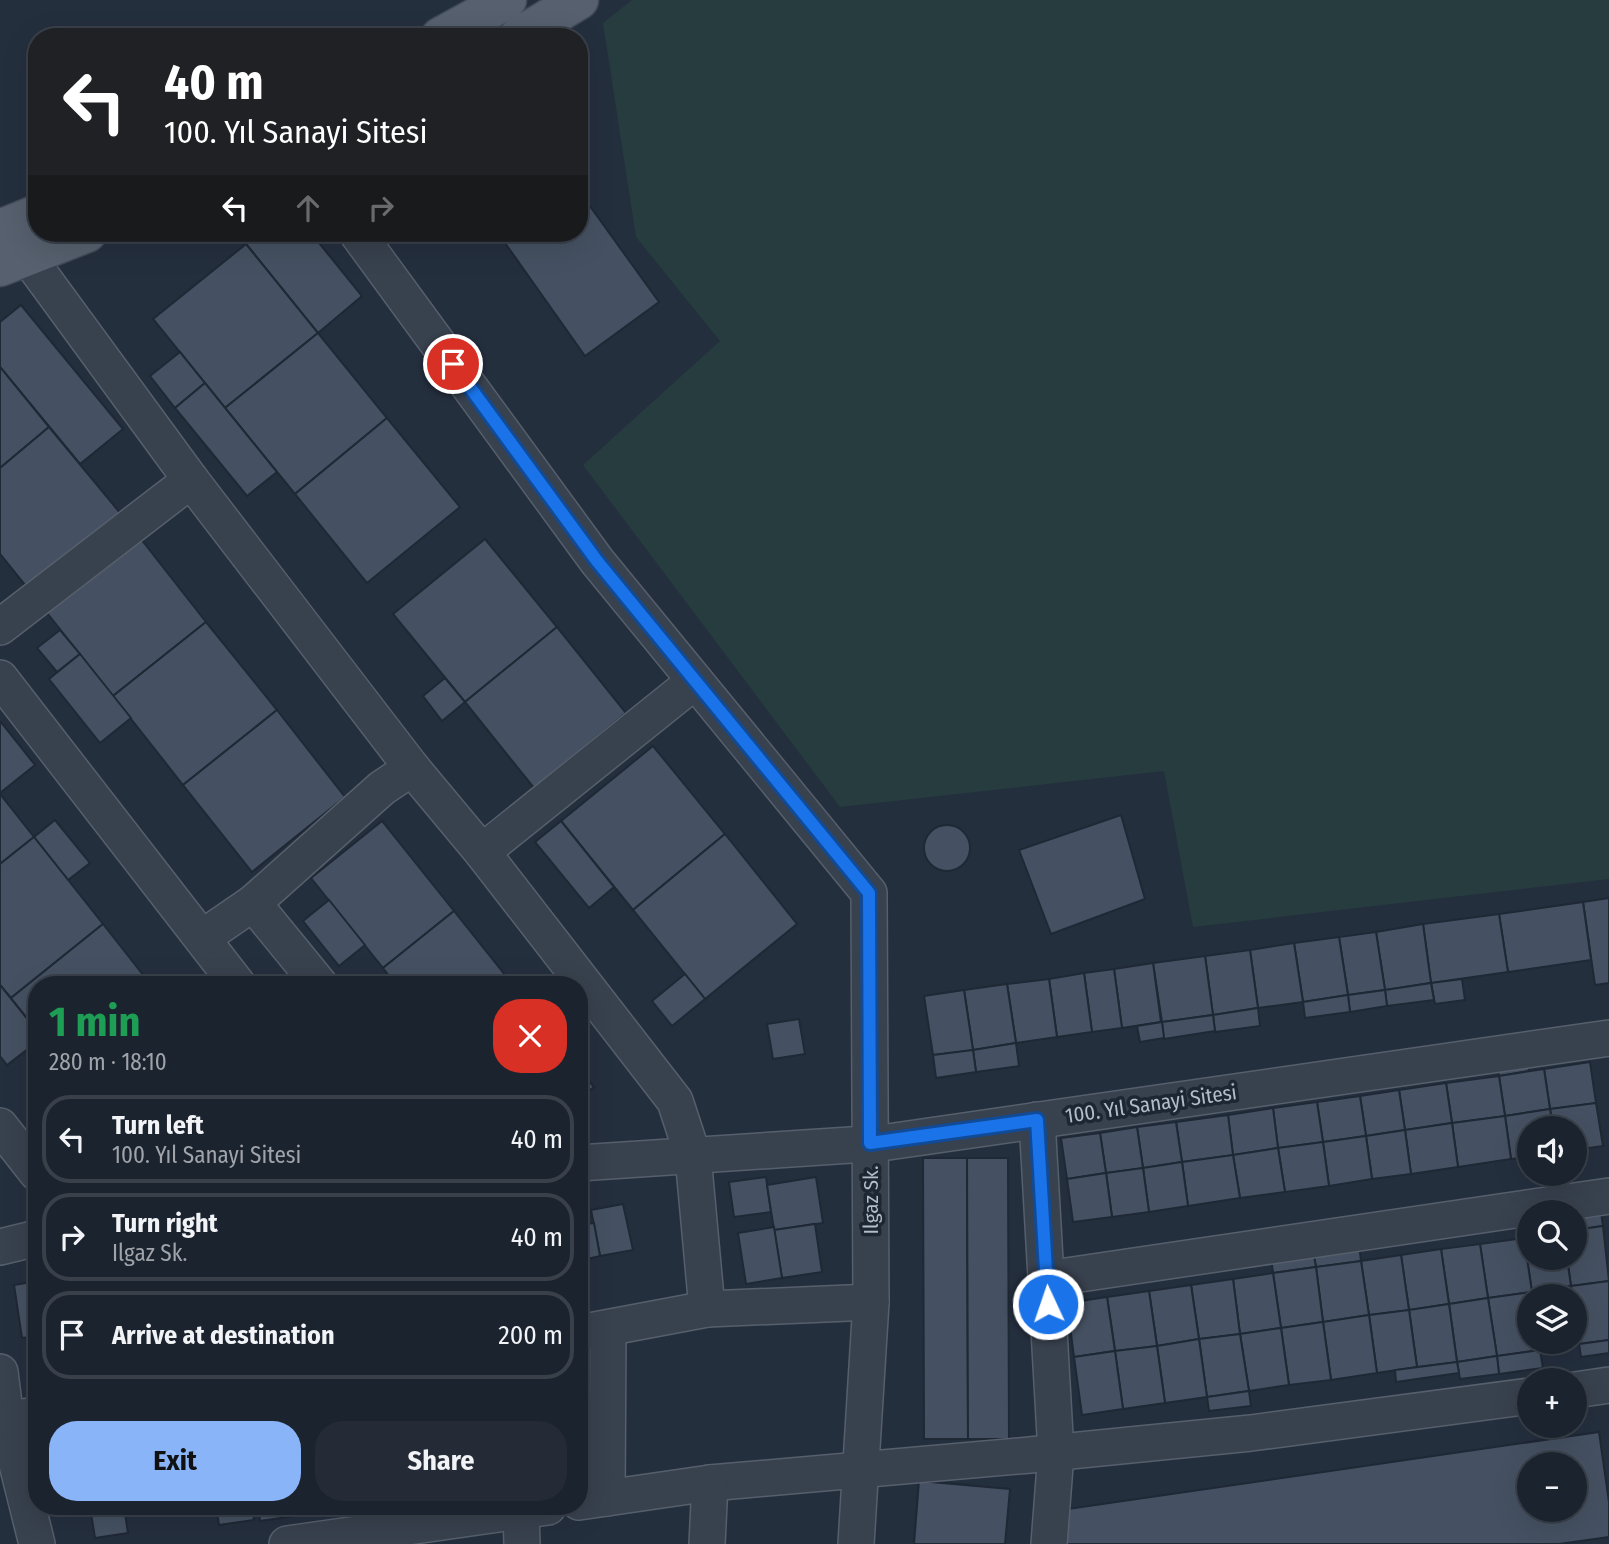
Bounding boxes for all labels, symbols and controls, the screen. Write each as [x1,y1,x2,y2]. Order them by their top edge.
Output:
text: 40 m [164,53,264,112]
icon: left [49,56,140,147]
text: 100. Yıl Sanayi Sitesi [164,113,427,151]
icon: left [216,189,254,227]
icon: ahead [289,189,327,227]
icon: right [362,189,400,227]
pin [423,334,483,394]
icon: arrive [434,345,472,383]
text: 1 min [49,997,140,1047]
button: close [493,999,567,1073]
text: 280 m · 18:10 [49,1048,167,1076]
street label: 100. Yıl Sanayi Sitesi [1064,1079,1238,1129]
text: Turn left [112,1110,204,1141]
map controls [1517,1116,1587,1522]
button: sound [1517,1116,1587,1186]
icon: left [53,1120,91,1158]
text: 40 m [511,1124,563,1155]
text: 100. Yıl Sanayi Sitesi [112,1141,301,1169]
street label: Ilgaz Sk. [858,1166,884,1234]
button: search [1517,1200,1587,1270]
text: Turn right [112,1208,218,1239]
icon: right [53,1218,91,1256]
text: 40 m [511,1222,563,1253]
text: Ilgaz Sk. [112,1239,187,1267]
position arrow [1011,1267,1085,1341]
button: layers [1517,1284,1587,1354]
icon: arrive [53,1316,91,1354]
text: Arrive at destination [112,1320,335,1351]
text: 200 m [498,1320,563,1351]
button: + [1517,1368,1587,1438]
button: Exit [49,1421,301,1501]
button: Share [315,1421,567,1501]
button: − [1517,1452,1587,1522]

